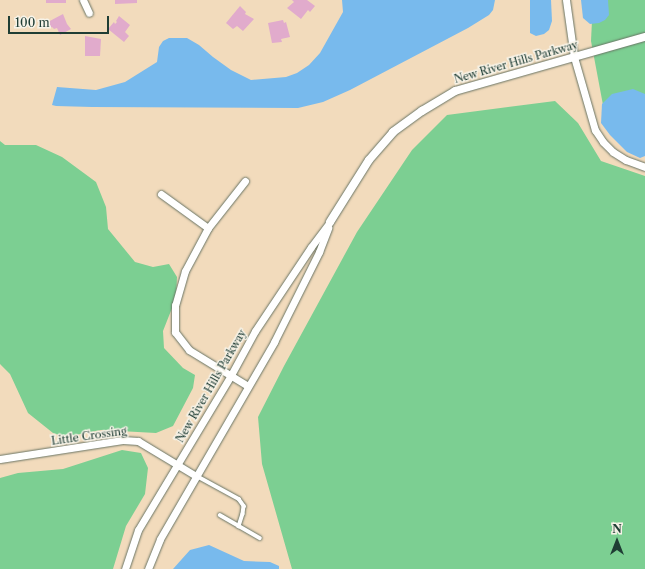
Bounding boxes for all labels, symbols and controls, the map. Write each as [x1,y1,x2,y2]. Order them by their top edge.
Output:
scale bar [10,8,111,34]
text: 100 m [15,15,50,30]
street label: New River Hills Parkway [452,38,580,86]
street label: New River Hills Parkway [173,327,249,445]
street label: Little Crossing [50,424,128,448]
north arrow [597,521,637,561]
text: N [612,522,622,536]

